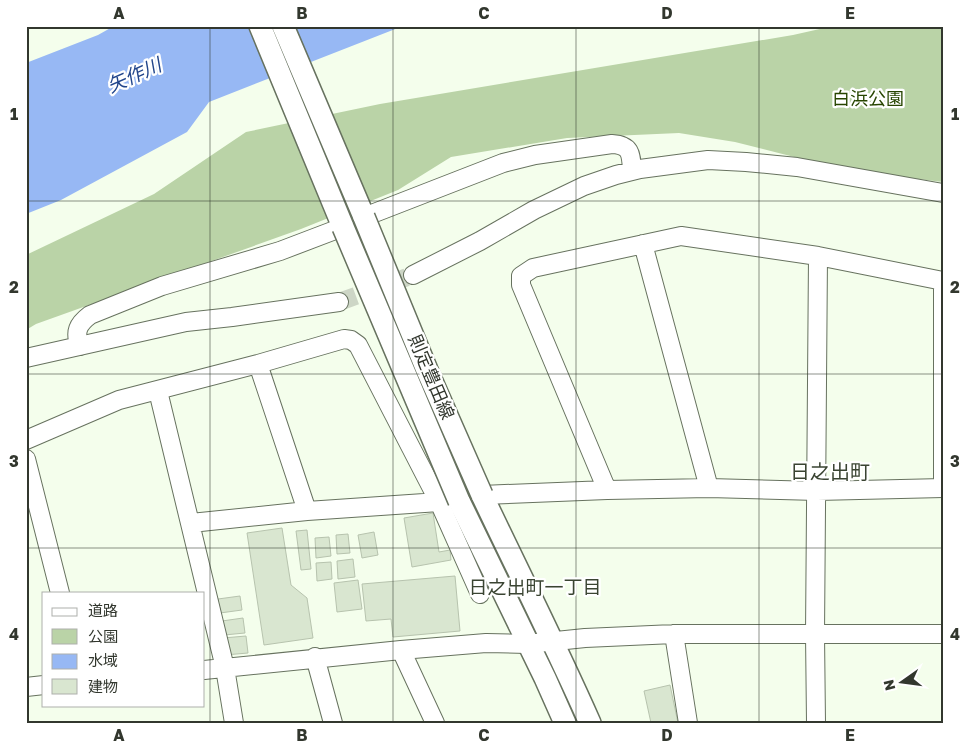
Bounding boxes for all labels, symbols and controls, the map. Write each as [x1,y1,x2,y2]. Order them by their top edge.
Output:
text: A [113,3,125,23]
text: B [296,3,308,23]
text: C [478,3,490,23]
text: D [661,3,673,23]
text: E [845,3,855,23]
water label: 矢作川 [103,52,166,97]
park label: 白浜公園 [832,87,904,109]
text: 1 [10,104,18,124]
text: 1 [951,104,959,124]
text: 2 [9,277,19,297]
text: 2 [950,277,960,297]
street label: 則定豊田線 [404,331,460,422]
text: 3 [9,451,19,471]
text: 3 [950,451,960,471]
district label: 日之出町 [790,459,870,483]
district label: 日之出町一丁目 [468,575,602,598]
legend [42,592,205,706]
text: 道路 [88,601,118,619]
text: 4 [9,624,19,644]
text: 4 [950,624,960,644]
text: 公園 [88,627,118,645]
text: 水域 [88,651,118,669]
north arrow [876,656,926,706]
text: 建物 [88,677,118,695]
text: N [879,678,898,692]
text: A [113,725,125,745]
text: B [296,725,308,745]
text: C [478,725,490,745]
text: D [661,725,673,745]
text: E [845,725,855,745]

